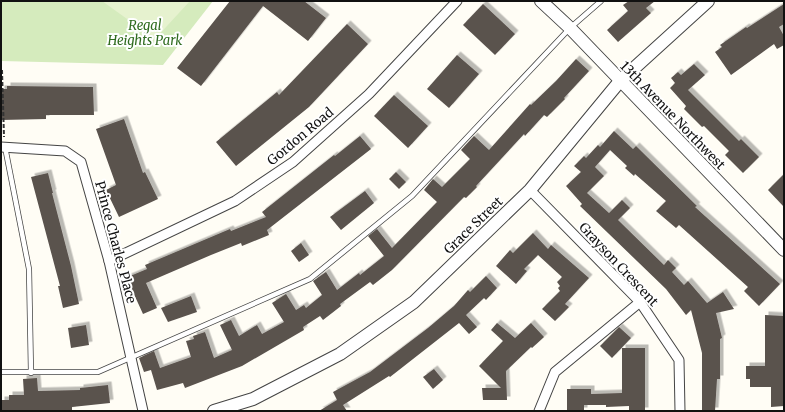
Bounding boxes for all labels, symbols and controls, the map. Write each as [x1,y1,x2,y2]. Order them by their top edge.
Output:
park label: Regal Heights Park [107,17,182,49]
street label: 13th Avenue Northwest [616,58,729,173]
street label: Gordon Road [264,104,337,169]
street label: Prince Charles Place [91,179,140,305]
street label: Grace Street [440,193,506,258]
street label: Grayson Crescent [575,219,662,310]

